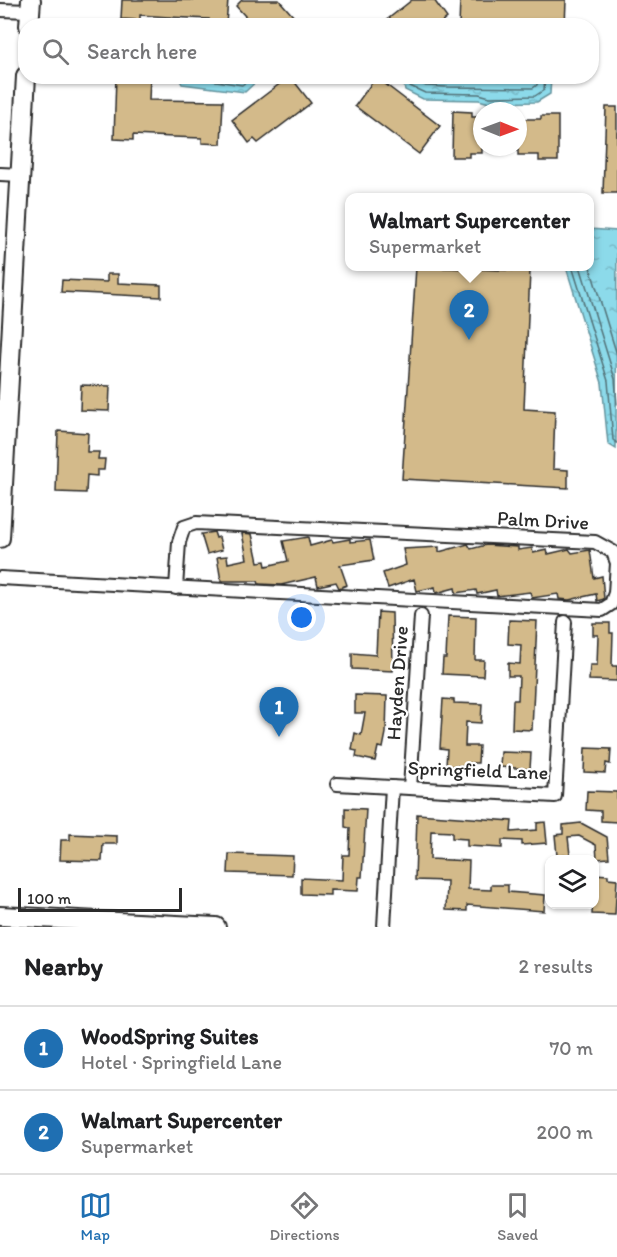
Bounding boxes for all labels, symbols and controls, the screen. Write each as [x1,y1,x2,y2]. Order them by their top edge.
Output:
search box [18,18,599,84]
icon: search [39,35,72,68]
text: Search here [87,38,197,65]
north arrow [473,102,527,156]
popup [345,193,594,271]
text: Walmart Supercenter [369,207,570,234]
text: Supermarket [369,234,481,258]
pin: 2 [450,290,488,340]
street label: Palm Drive [496,506,590,534]
your location [287,603,316,632]
street label: Hayden Drive [381,625,413,741]
pin: 1 [260,688,298,737]
street label: Springfield Lane [407,756,549,784]
map controls [545,855,599,909]
button: layers [545,855,599,909]
scale bar [18,885,182,912]
text: 100 m [27,889,71,908]
text: Nearby [24,950,103,982]
text: 2 results [519,954,593,978]
text: WoodSpring Suites [81,1023,259,1050]
text: 1 [39,1036,48,1060]
text: 70 m [549,1036,593,1060]
text: Hotel · Springfield Lane [81,1050,282,1074]
text: Walmart Supercenter [81,1107,282,1134]
text: 2 [38,1120,49,1144]
text: 200 m [537,1120,593,1144]
text: Supermarket [81,1134,193,1158]
tab: Map [79,1189,112,1244]
tab: Directions [269,1189,340,1244]
tab: Saved [497,1189,538,1244]

